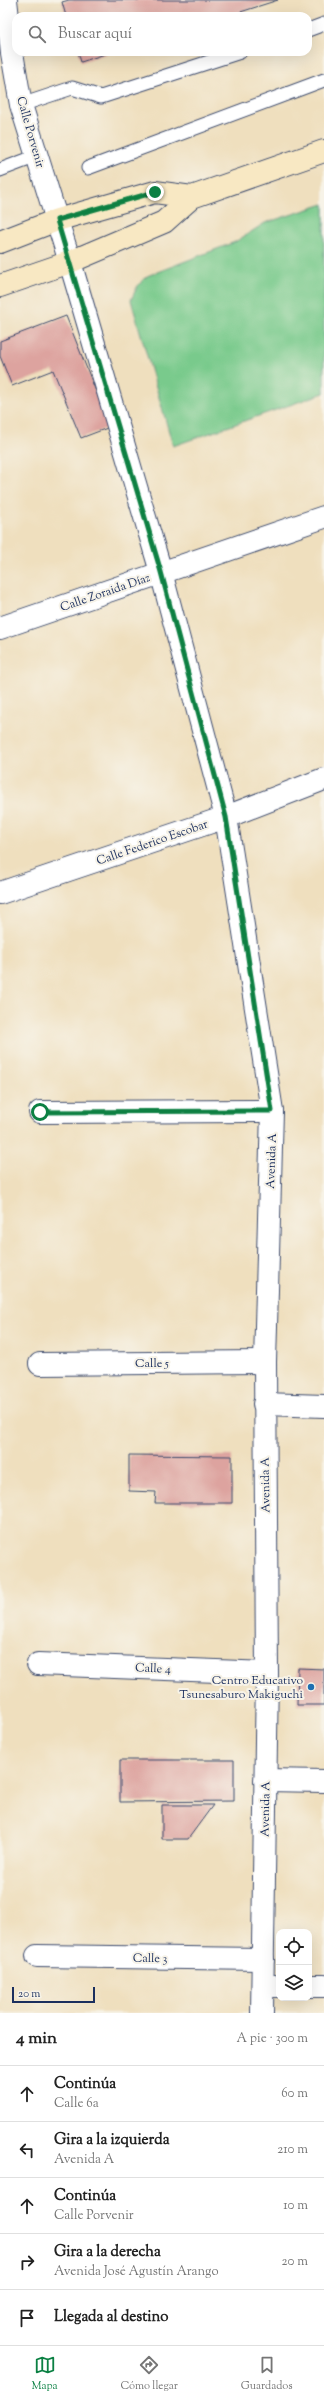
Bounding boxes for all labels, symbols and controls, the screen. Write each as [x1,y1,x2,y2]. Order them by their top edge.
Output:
search box [12,12,312,56]
icon: search [26,23,48,45]
text: Buscar aquí [58,24,132,45]
street label: Calle Porvenir [11,94,49,171]
route end [146,183,164,201]
street label: Calle Zoraida Díaz [58,569,153,617]
street label: Calle Federico Escobar [94,815,211,870]
route start [31,1103,49,1121]
street label: Avenida A [262,1133,282,1189]
street label: Calle 5 [135,1355,169,1373]
street label: Avenida A [257,1457,275,1513]
street label: Calle 4 [135,1659,171,1679]
place label: Centro Educativo Tsunesaburo Makiguchi [179,1672,304,1704]
marker: Centro Educativo Tsunesaburo Makiguchi [306,1682,316,1692]
street label: Avenida A [257,1781,275,1837]
map controls [276,1929,312,2001]
button: locate [276,1929,312,1965]
street label: Calle 3 [133,1950,168,1968]
button: layers [276,1965,312,2001]
scale bar [12,1985,95,2004]
text: 20 m [18,1986,40,2002]
text: 4 min [16,2027,57,2051]
text: A pie · 300 m [237,2030,308,2048]
text: Continúa [54,2074,116,2095]
icon: ahead [16,2083,38,2105]
text: 60 m [281,2085,308,2103]
text: Calle 6a [54,2095,99,2113]
text: Gira a la izquierda [54,2130,170,2151]
icon: left [16,2139,38,2161]
text: 210 m [277,2141,308,2159]
text: Avenida A [54,2151,114,2169]
text: Continúa [54,2186,116,2207]
icon: ahead [16,2195,38,2217]
text: 10 m [283,2197,308,2215]
text: Calle Porvenir [54,2207,134,2225]
text: Gira a la derecha [54,2242,161,2263]
icon: right [16,2251,38,2273]
text: 20 m [282,2253,308,2271]
text: Avenida José Agustín Arango [54,2263,219,2281]
icon: arrive [16,2307,38,2329]
text: Llegada al destino [54,2307,169,2328]
tab: Mapa [31,2354,58,2394]
tab: Cómo llegar [120,2354,178,2394]
tab: Guardados [241,2354,293,2394]

